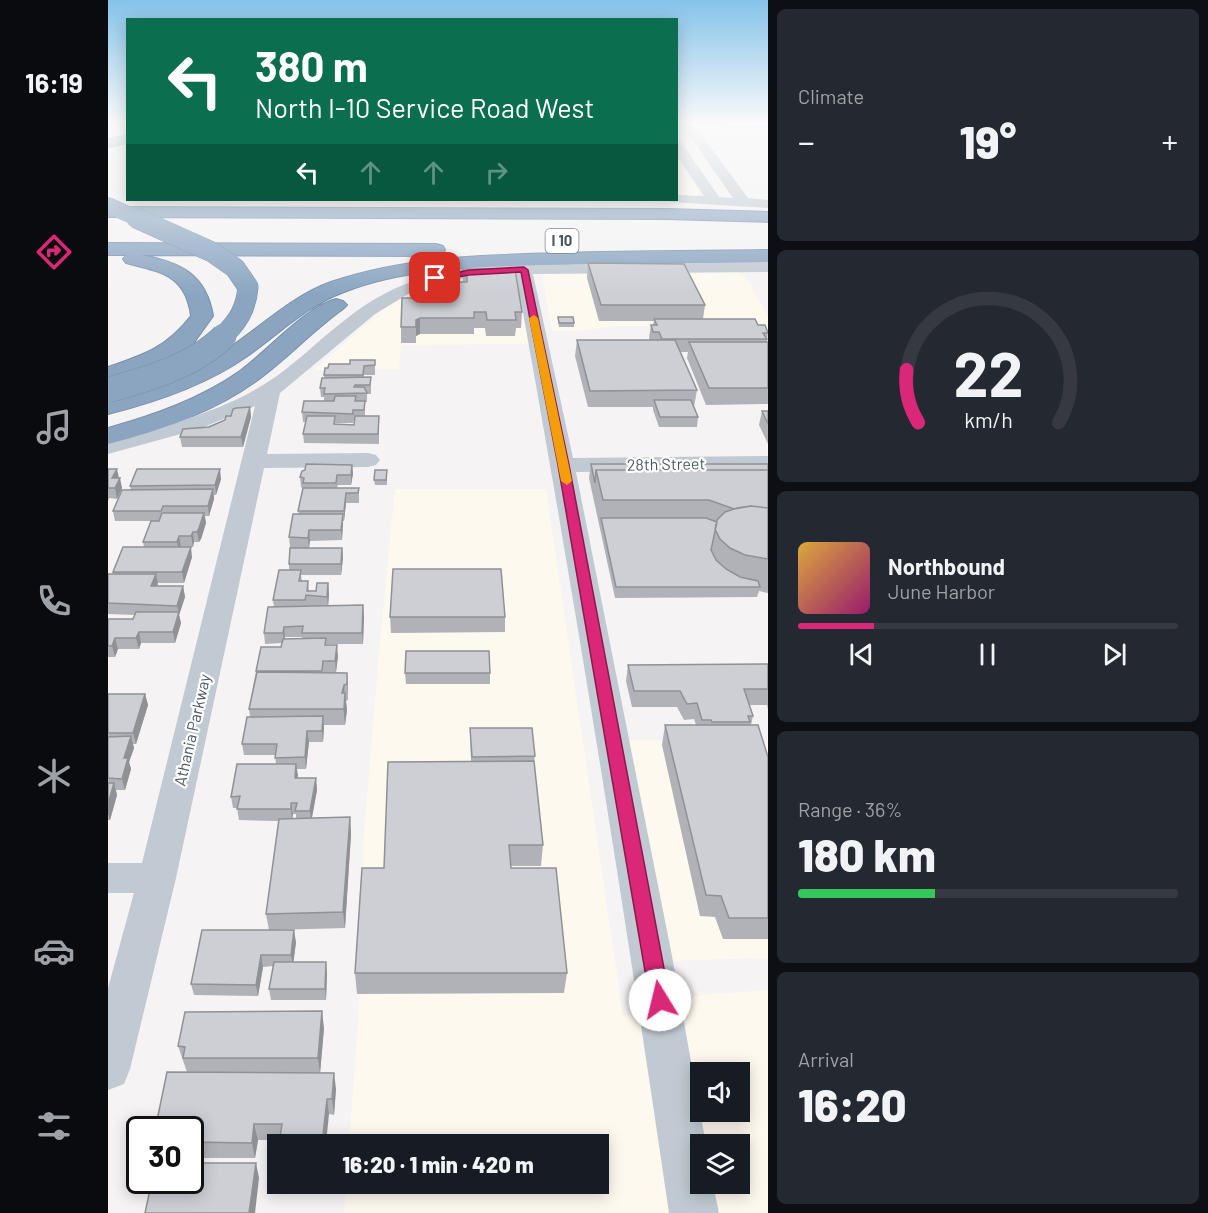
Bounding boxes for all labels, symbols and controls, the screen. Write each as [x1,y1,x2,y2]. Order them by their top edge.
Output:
text: 380 m [255,40,368,90]
icon: left [156,42,234,120]
text: 16:19 [25,66,83,98]
text: Climate [798,84,864,108]
text: North I-10 Service Road West [255,91,594,123]
text: 19° [960,114,1016,168]
text: − [798,121,815,161]
text: + [1162,121,1178,161]
icon: left [291,156,324,189]
icon: ahead [354,156,387,189]
icon: ahead [417,156,450,189]
icon: right [480,156,513,189]
road number: I 10 [546,229,578,253]
icon: directions [33,231,75,273]
pin [409,252,460,303]
icon: arrive [418,261,451,294]
text: 22 [953,335,1023,409]
icon: music [33,406,75,448]
text: km/h [964,407,1012,432]
street label: 28th Street [627,453,705,474]
text: Northbound [888,553,1005,579]
text: June Harbor [888,579,995,603]
icon: phone [33,580,75,622]
icon: previous [845,638,878,671]
icon: pause [971,638,1004,671]
icon: next [1098,638,1131,671]
street label: Athania Parkway [169,671,214,788]
icon: climate [33,755,75,797]
text: Range · 36% [798,797,902,821]
text: 180 km [798,827,936,881]
icon: car [33,930,75,972]
position arrow [628,968,692,1032]
text: Arrival [798,1047,854,1071]
map controls [690,1062,750,1194]
button: sound [690,1062,750,1122]
text: 16:20 [798,1077,907,1131]
icon: filters [33,1105,75,1147]
speed limit sign: 30 [126,1116,204,1194]
button: layers [690,1134,750,1194]
text: 16:20 · 1 min · 420 m [342,1151,534,1177]

